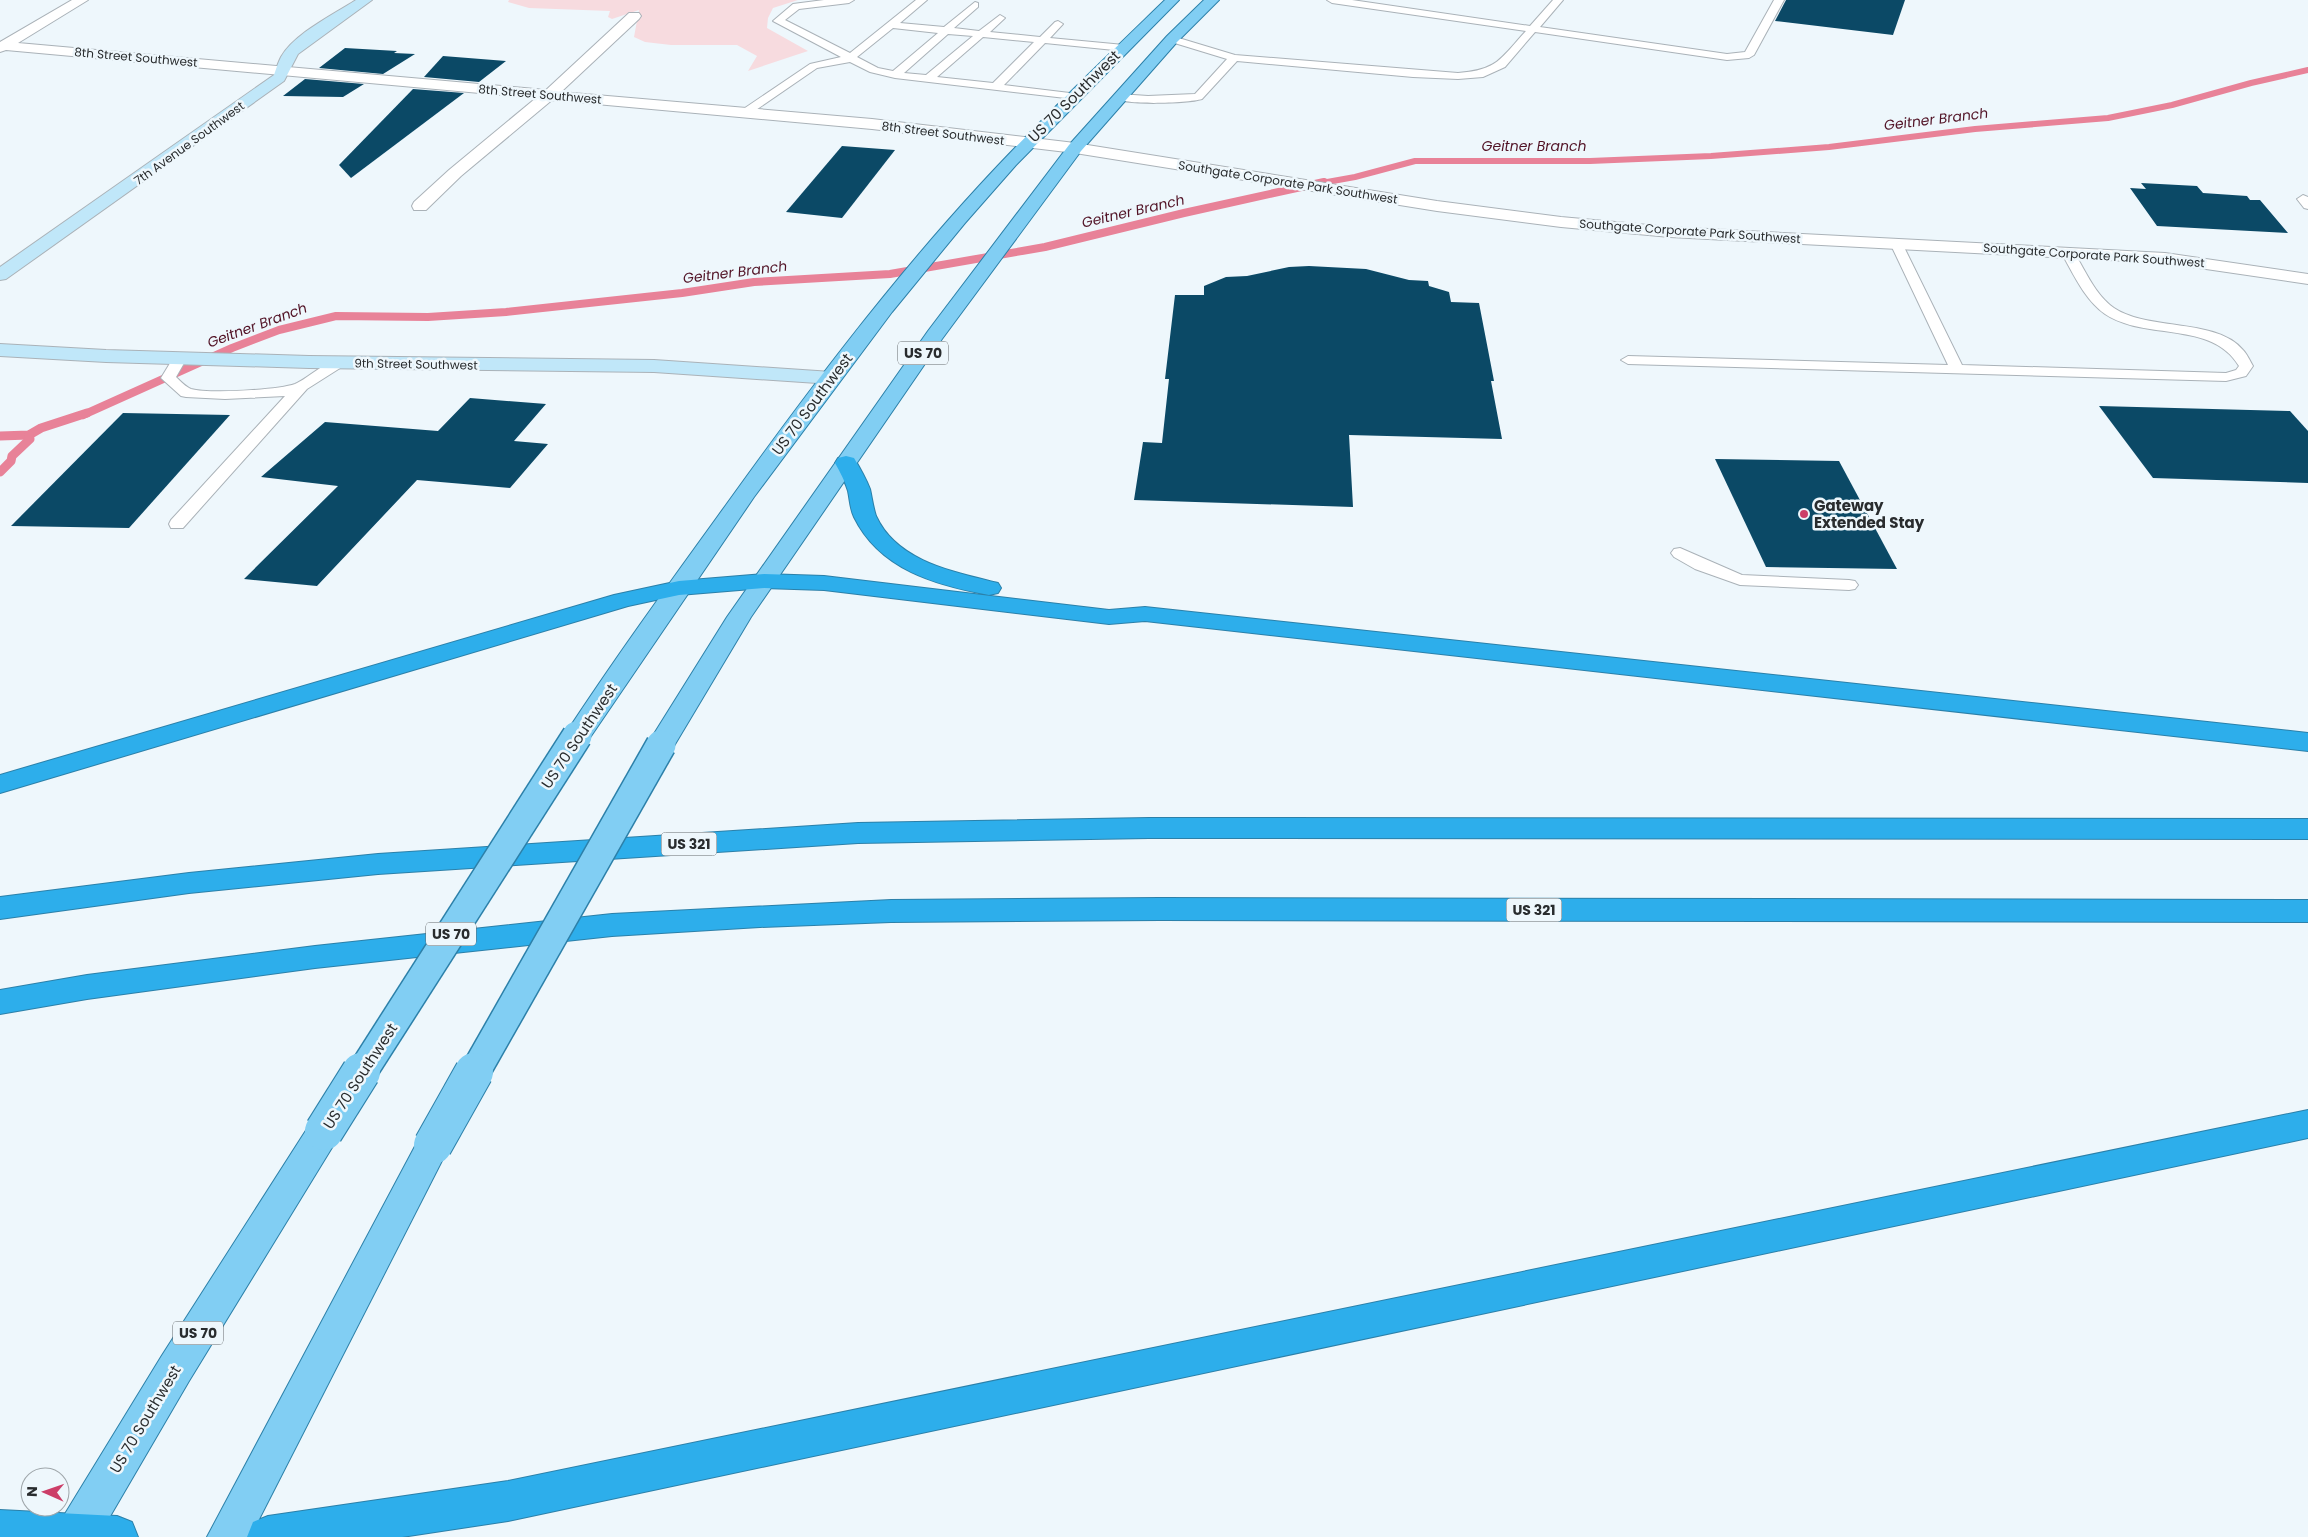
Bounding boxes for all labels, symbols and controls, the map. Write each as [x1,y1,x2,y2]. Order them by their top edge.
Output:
street label: 8th Street Southwest [74,43,198,71]
street label: US 70 Southwest [1023,45,1125,147]
street label: 8th Street Southwest [478,80,602,108]
street label: 7th Avenue Southwest [130,97,248,189]
water label: Geitner Branch [1883,103,1989,135]
street label: 8th Street Southwest [881,117,1005,149]
water label: Geitner Branch [1482,136,1586,156]
street label: Southgate Corporate Park Southwest [1177,156,1399,208]
water label: Geitner Branch [1080,189,1186,233]
street label: Southgate Corporate Park Southwest [1579,215,1801,247]
street label: Southgate Corporate Park Southwest [1983,239,2205,271]
water label: Geitner Branch [682,256,788,288]
water label: Geitner Branch [204,298,310,352]
road number: US 70 [898,342,948,364]
street label: US 70 Southwest [767,349,857,459]
street label: 9th Street Southwest [354,354,478,374]
place label: Gateway Extended Stay [1814,495,1925,533]
marker: Gateway Extended Stay [1798,508,1810,520]
street label: US 70 Southwest [536,679,622,793]
road number: US 321 [662,832,716,856]
road number: US 321 [1506,898,1562,922]
road number: US 70 [426,922,476,946]
street label: US 70 Southwest [318,1019,402,1133]
road number: US 70 [173,1322,223,1345]
street label: US 70 Southwest [104,1361,186,1477]
north arrow [20,1467,70,1517]
text: N [22,1486,42,1497]

